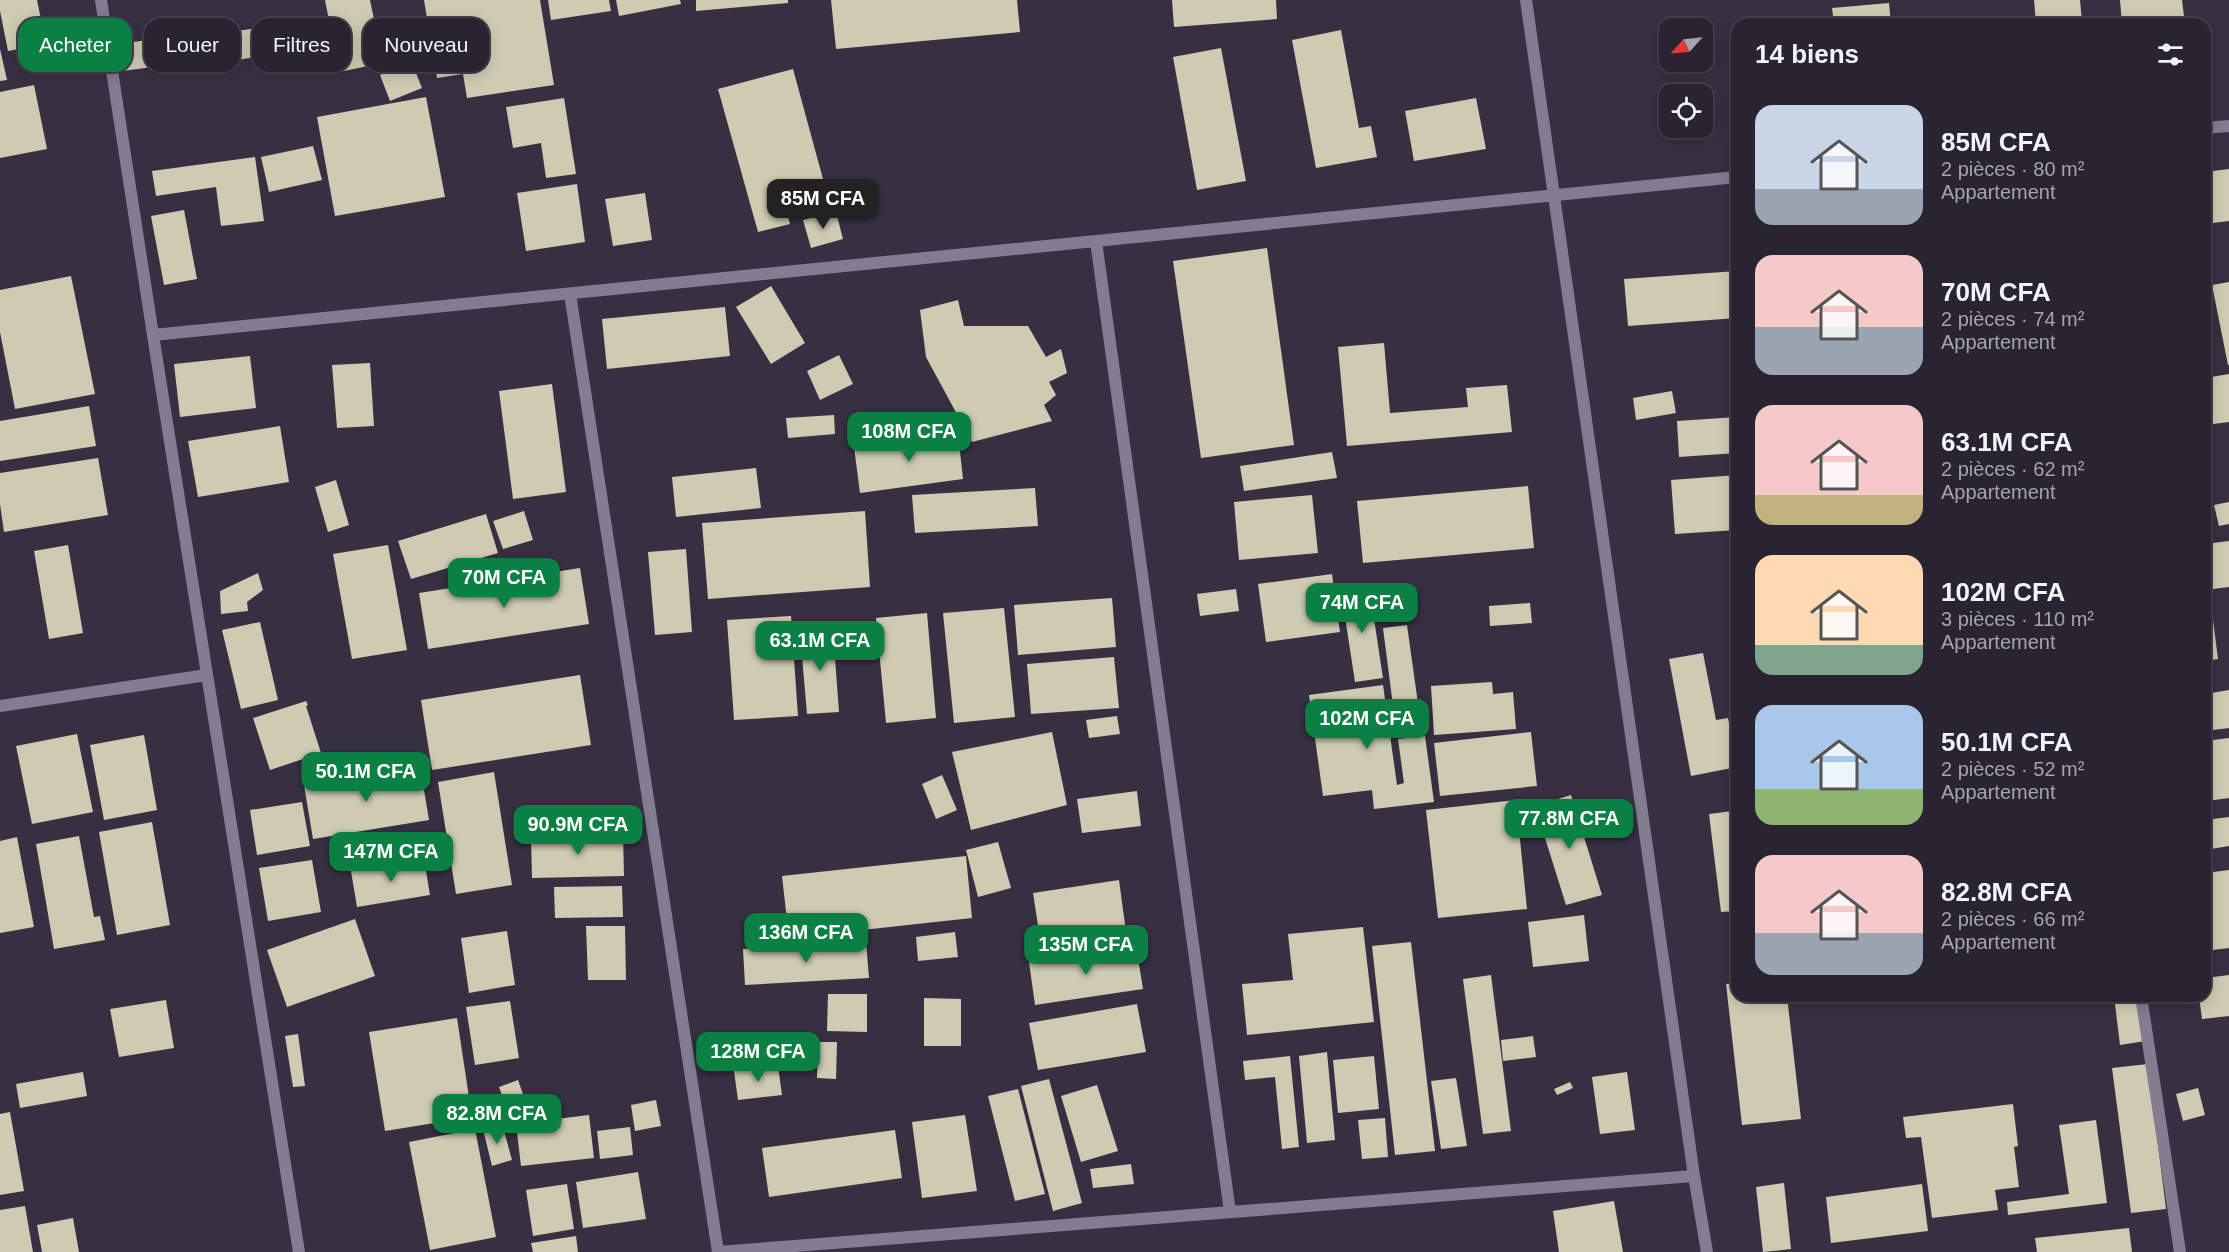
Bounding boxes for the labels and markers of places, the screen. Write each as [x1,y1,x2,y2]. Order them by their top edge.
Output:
pin: 85M CFA [768,179,878,230]
pin: 108M CFA [847,412,971,463]
pin: 70M CFA [449,558,559,609]
pin: 74M CFA [1307,583,1417,634]
pin: 63.1M CFA [751,621,889,672]
pin: 102M CFA [1305,699,1429,750]
pin: 50.1M CFA [297,752,435,803]
pin: 77.8M CFA [1500,799,1638,850]
pin: 90.9M CFA [509,805,647,856]
pin: 147M CFA [329,832,453,883]
pin: 136M CFA [744,913,868,964]
pin: 135M CFA [1024,925,1148,976]
pin: 128M CFA [696,1032,820,1083]
pin: 82.8M CFA [428,1094,566,1145]

